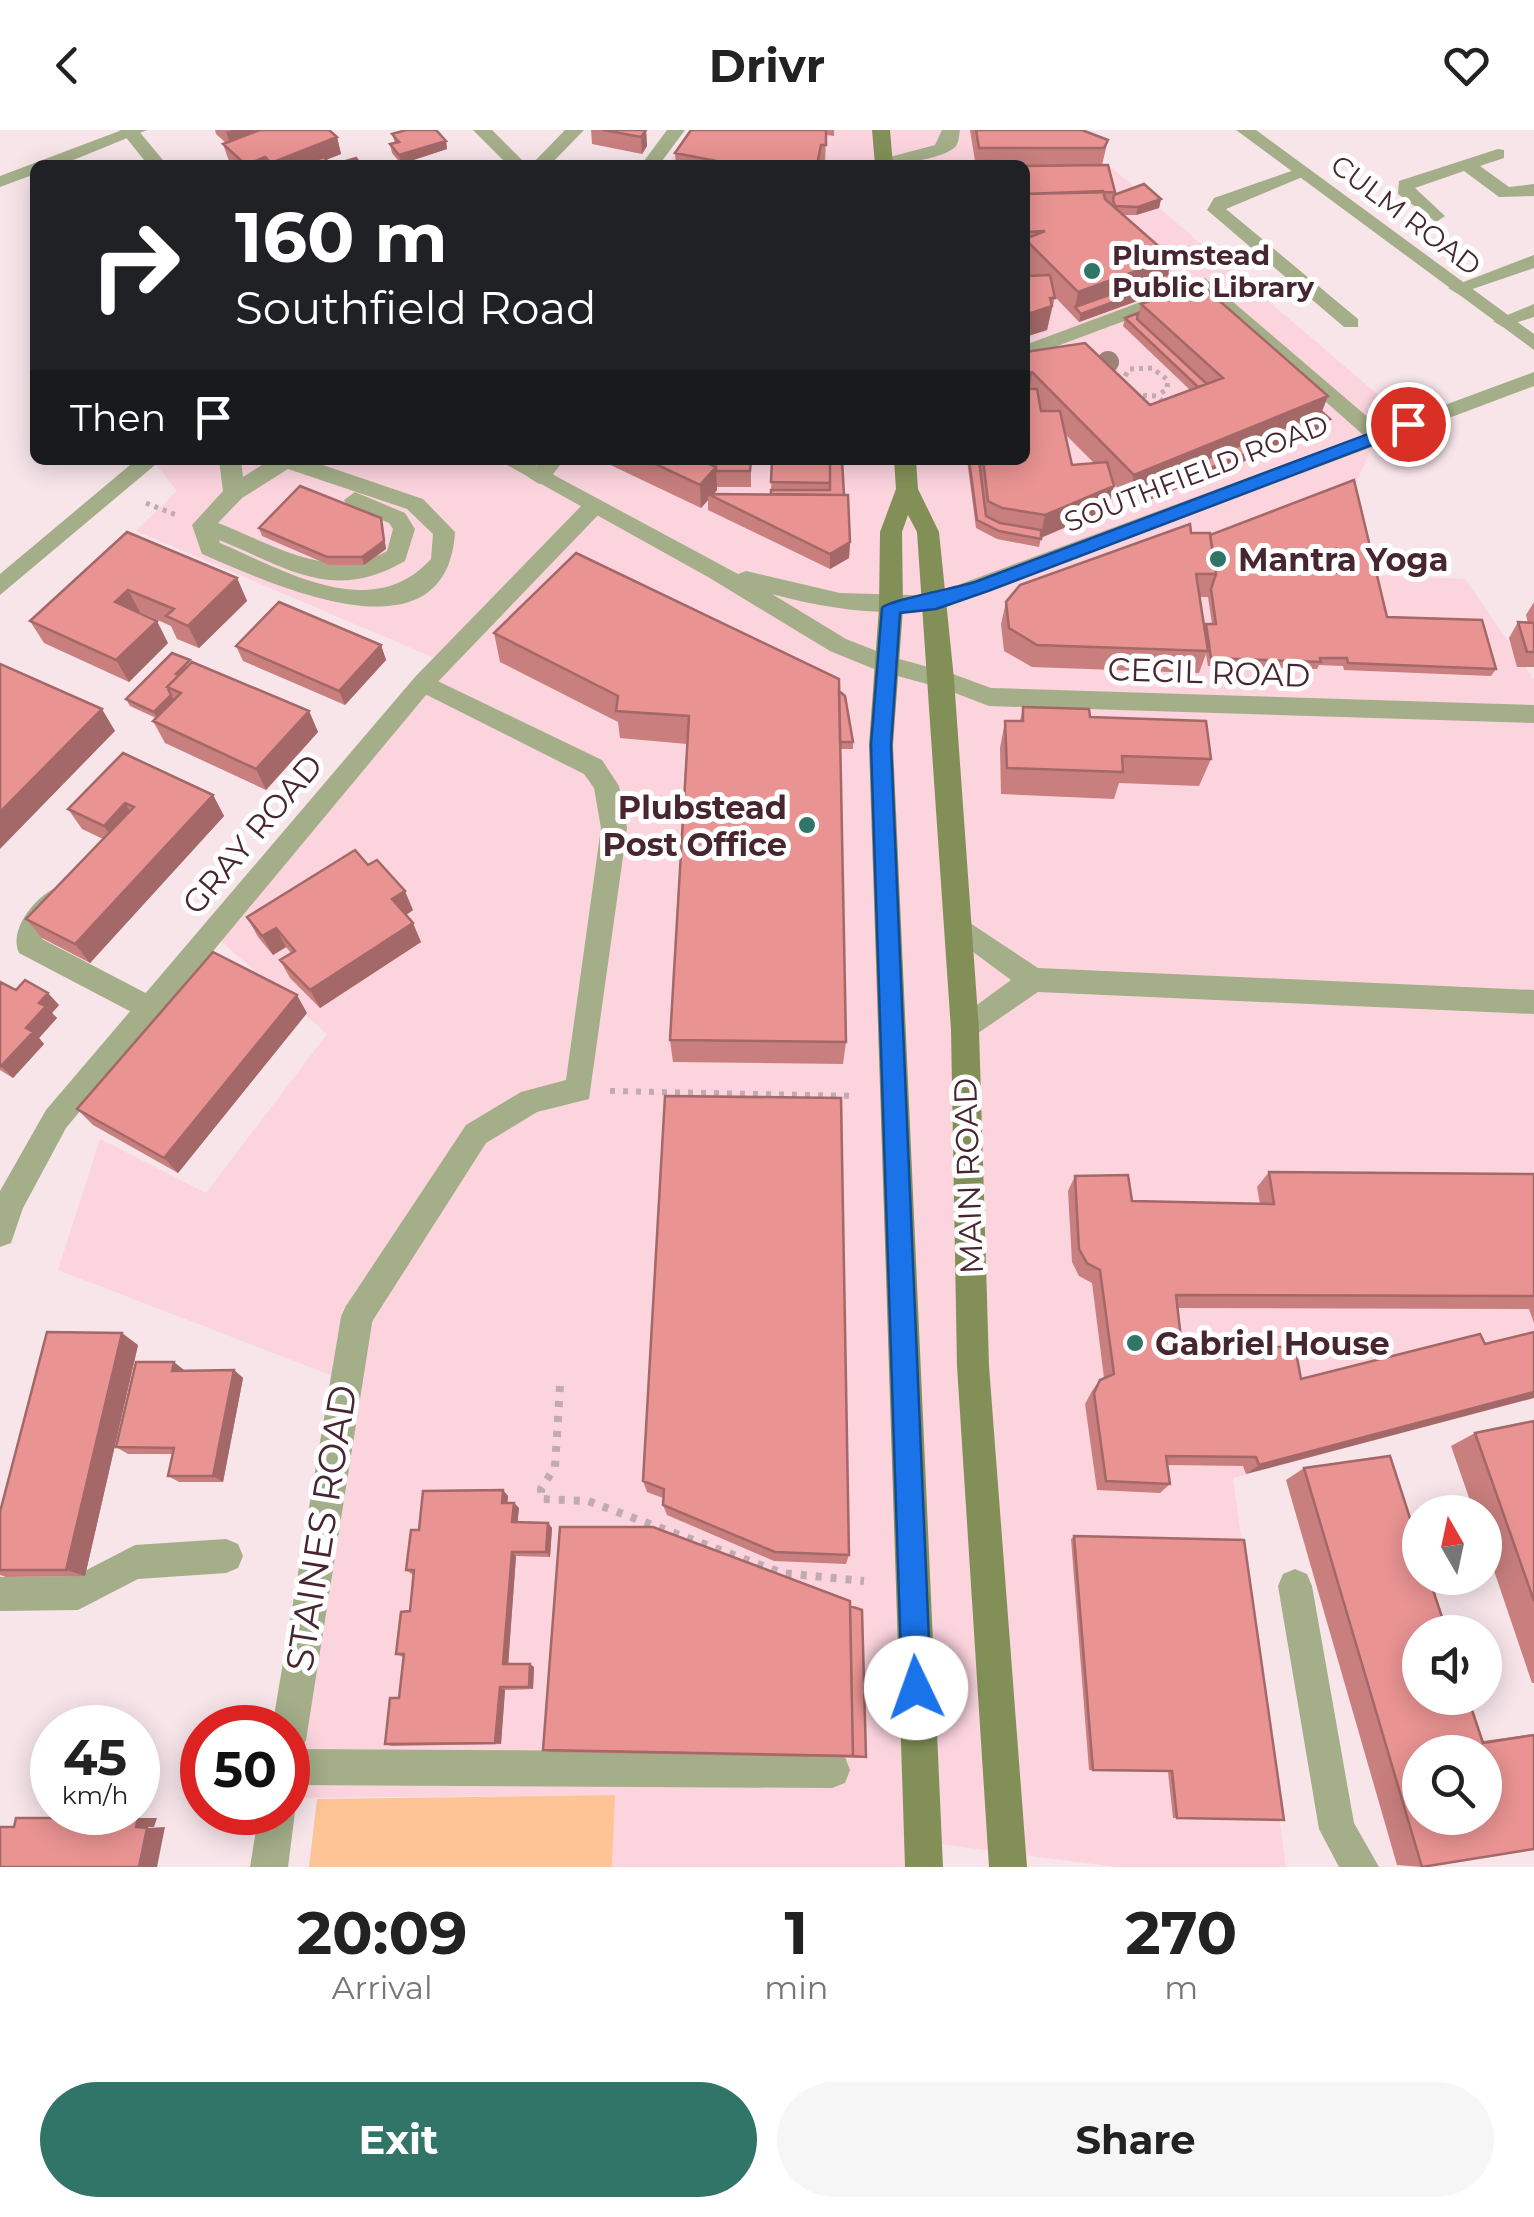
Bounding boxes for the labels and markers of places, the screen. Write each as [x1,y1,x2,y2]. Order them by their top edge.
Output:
place label: Plumstead Public Library [1112,238,1314,304]
marker: Plumstead Public Library [1081,260,1103,282]
pin [1366,382,1451,467]
place label: Mantra Yoga [1238,540,1449,579]
marker: Mantra Yoga [1207,548,1229,570]
place label: Plubstead Post Office [603,788,787,864]
marker: Plubstead Post Office [796,814,818,836]
place label: Gabriel House [1155,1324,1390,1363]
marker: Gabriel House [1124,1332,1146,1354]

